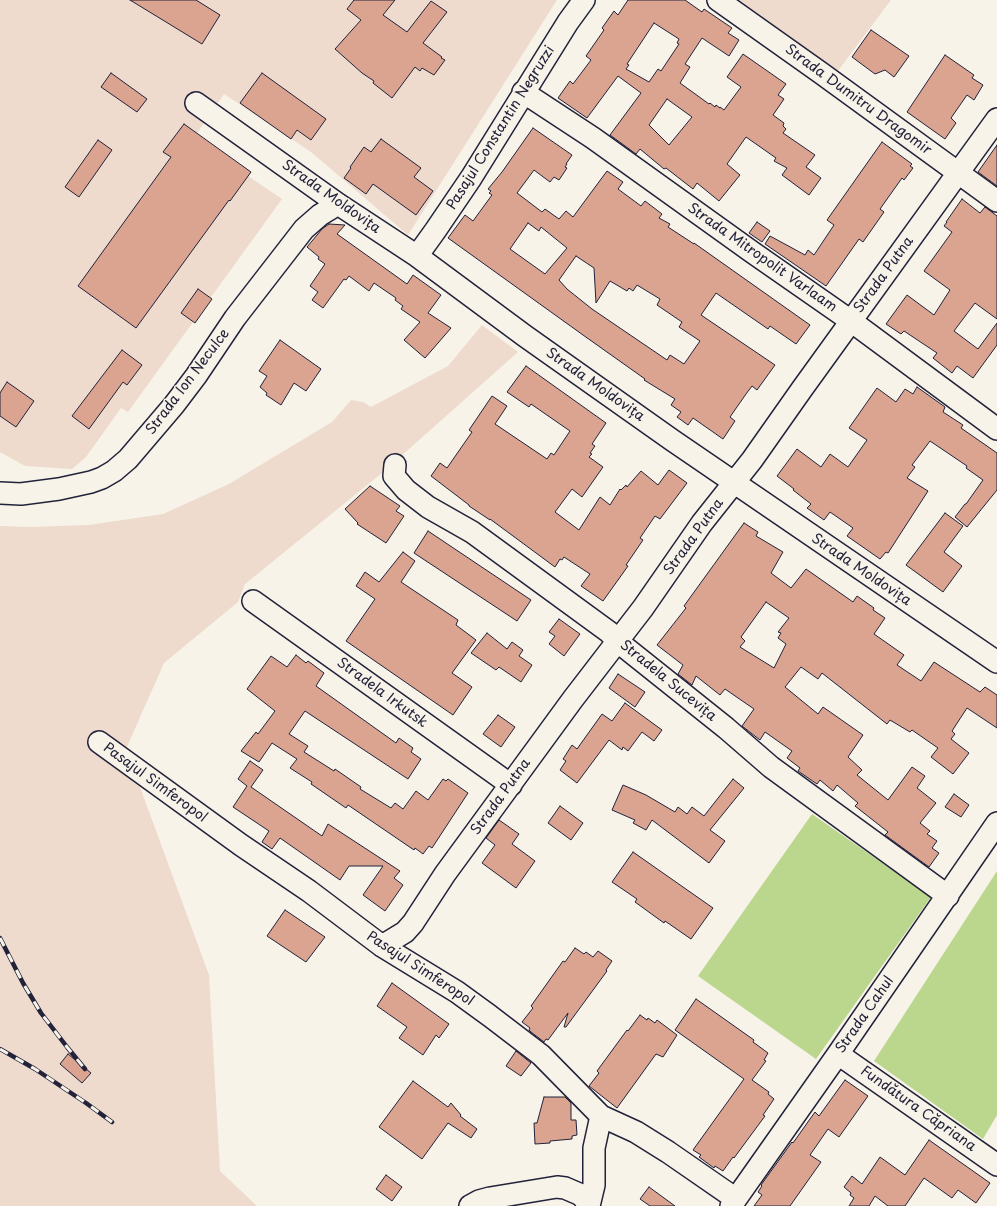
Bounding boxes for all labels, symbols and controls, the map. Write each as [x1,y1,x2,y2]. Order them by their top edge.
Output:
street label: Strada Dumitru Dragomir [782,41,934,159]
street label: Pasajul Constantin Negruzzi [444,43,558,213]
street label: Strada Moldovița [278,157,384,237]
street label: Strada Mitropolit Varlaam [684,200,840,316]
street label: Strada Putna [851,234,917,316]
street label: Strada Ion Neculce [143,326,233,438]
street label: Strada Moldovița [542,345,648,425]
street label: Strada Putna [661,496,727,578]
street label: Strada Moldovița [808,530,914,610]
street label: Stradela Sucevița [616,637,720,725]
street label: Stradela Irkutsk [333,655,431,731]
street label: Pasajul Simferopol [100,740,210,826]
street label: Strada Putna [468,756,534,838]
street label: Pasajul Simferopol [363,928,477,1010]
street label: Strada Cahul [832,973,898,1057]
street label: Fundătura Căpriana [857,1063,979,1155]

